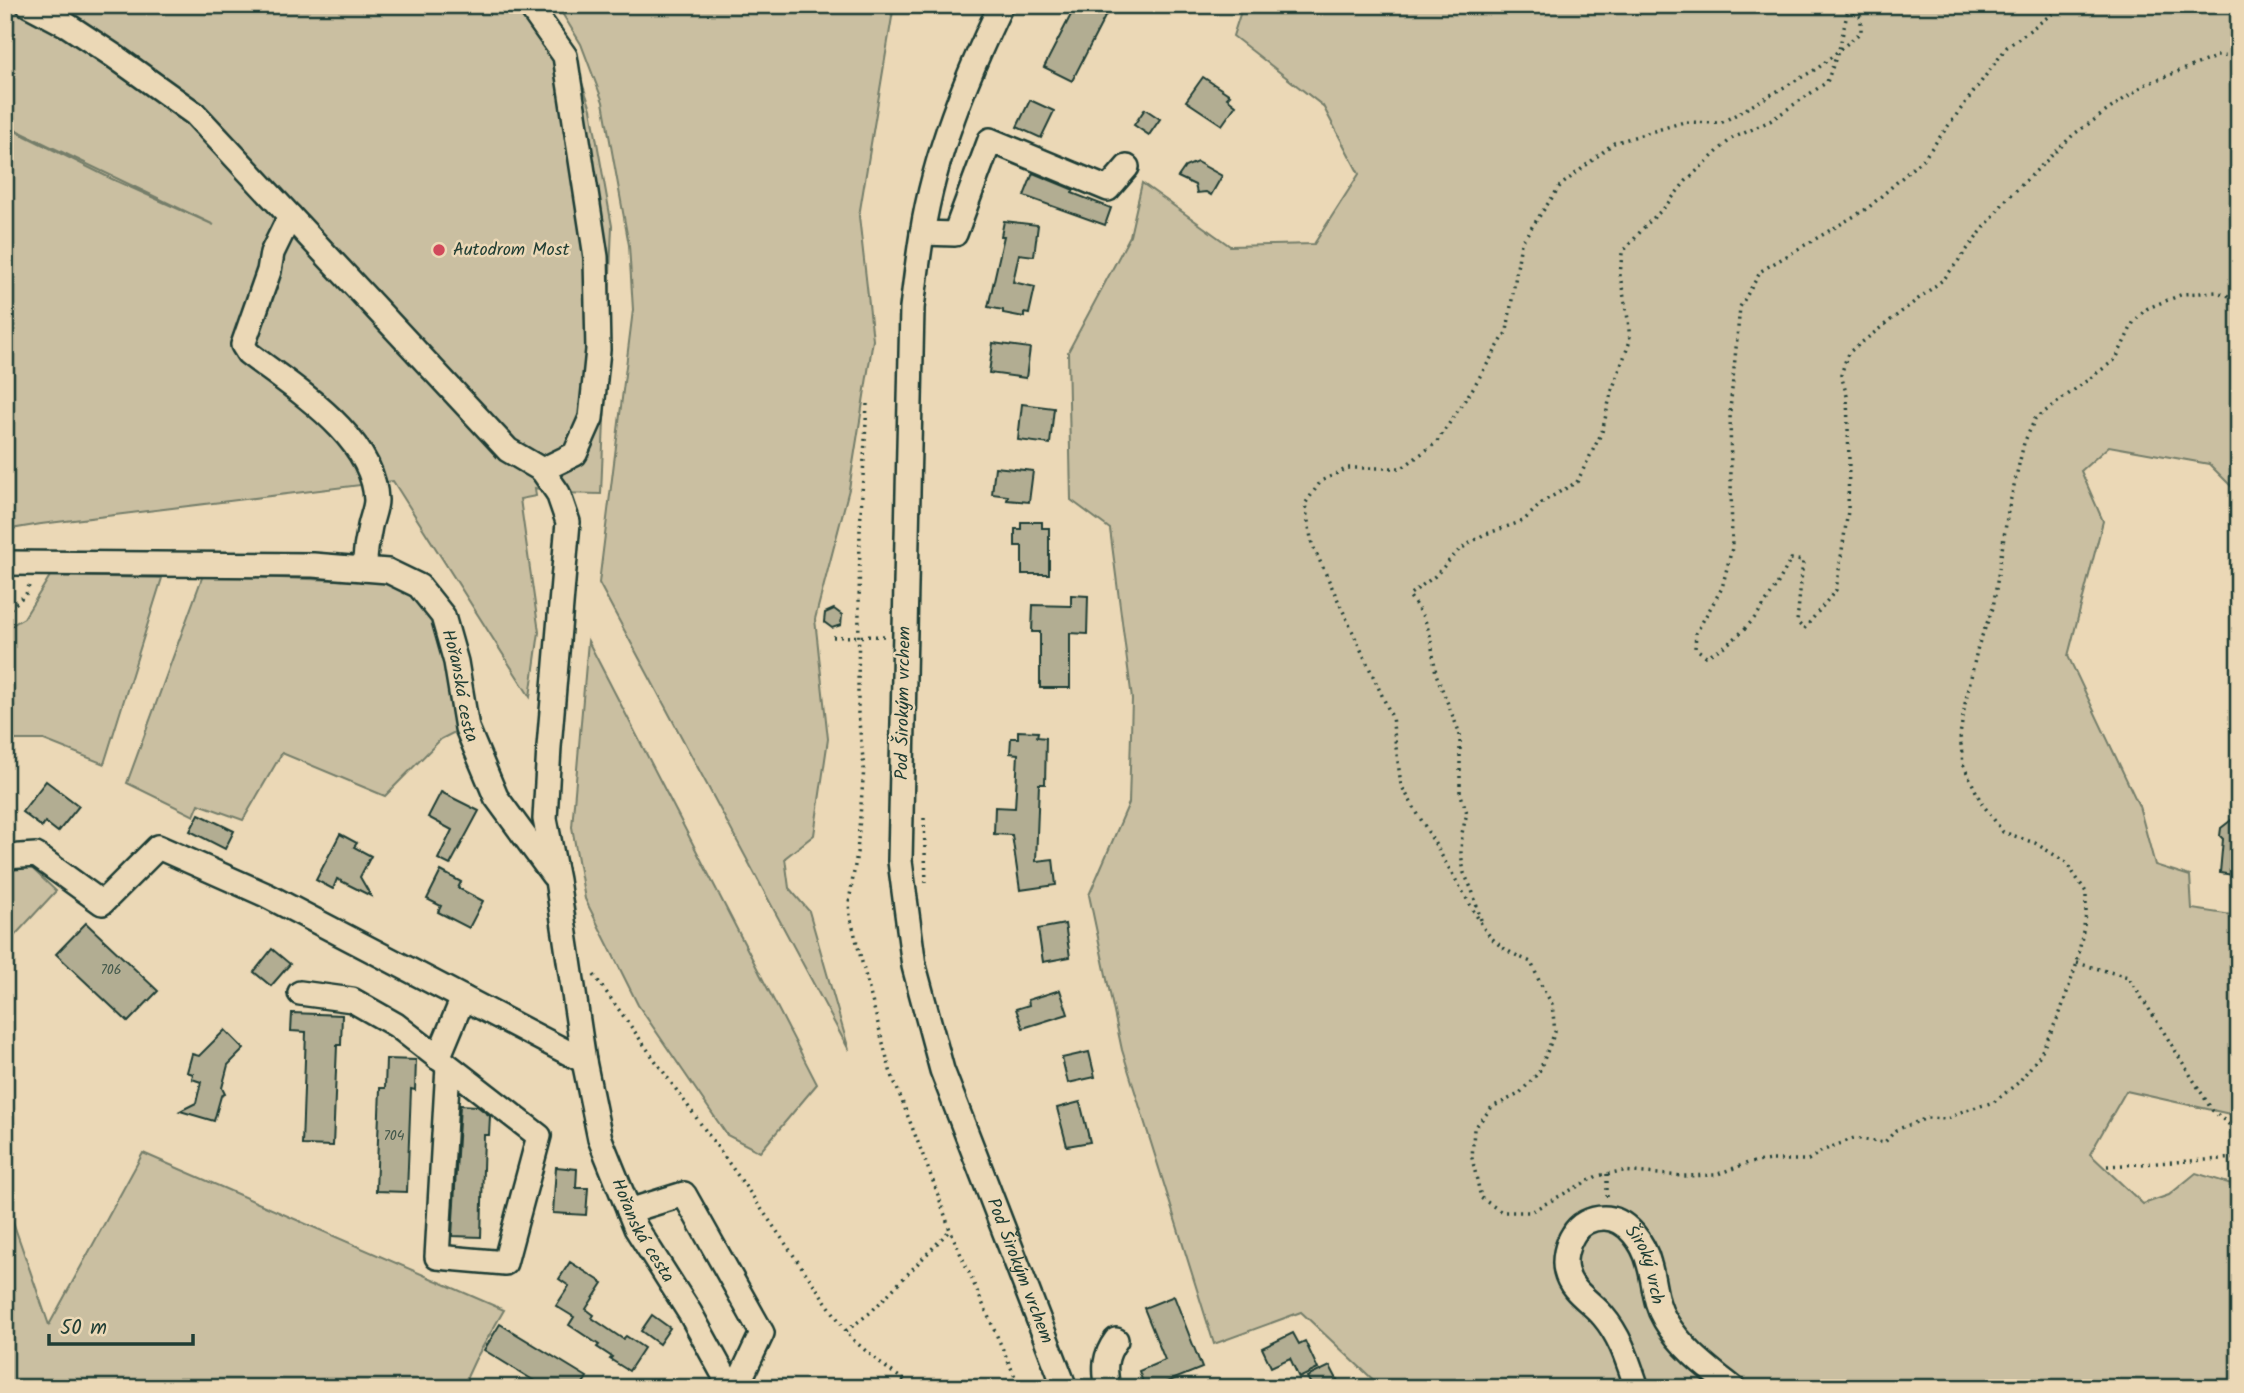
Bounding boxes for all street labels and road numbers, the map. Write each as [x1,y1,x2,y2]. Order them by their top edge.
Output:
street label: Hořanská cesta [433,626,486,747]
street label: Pod Širokým vrchem [888,626,920,780]
street label: Hořanská cesta [603,1174,682,1289]
street label: Pod Širokým vrchem [978,1194,1061,1348]
street label: Široký vrch [1618,1218,1672,1308]

